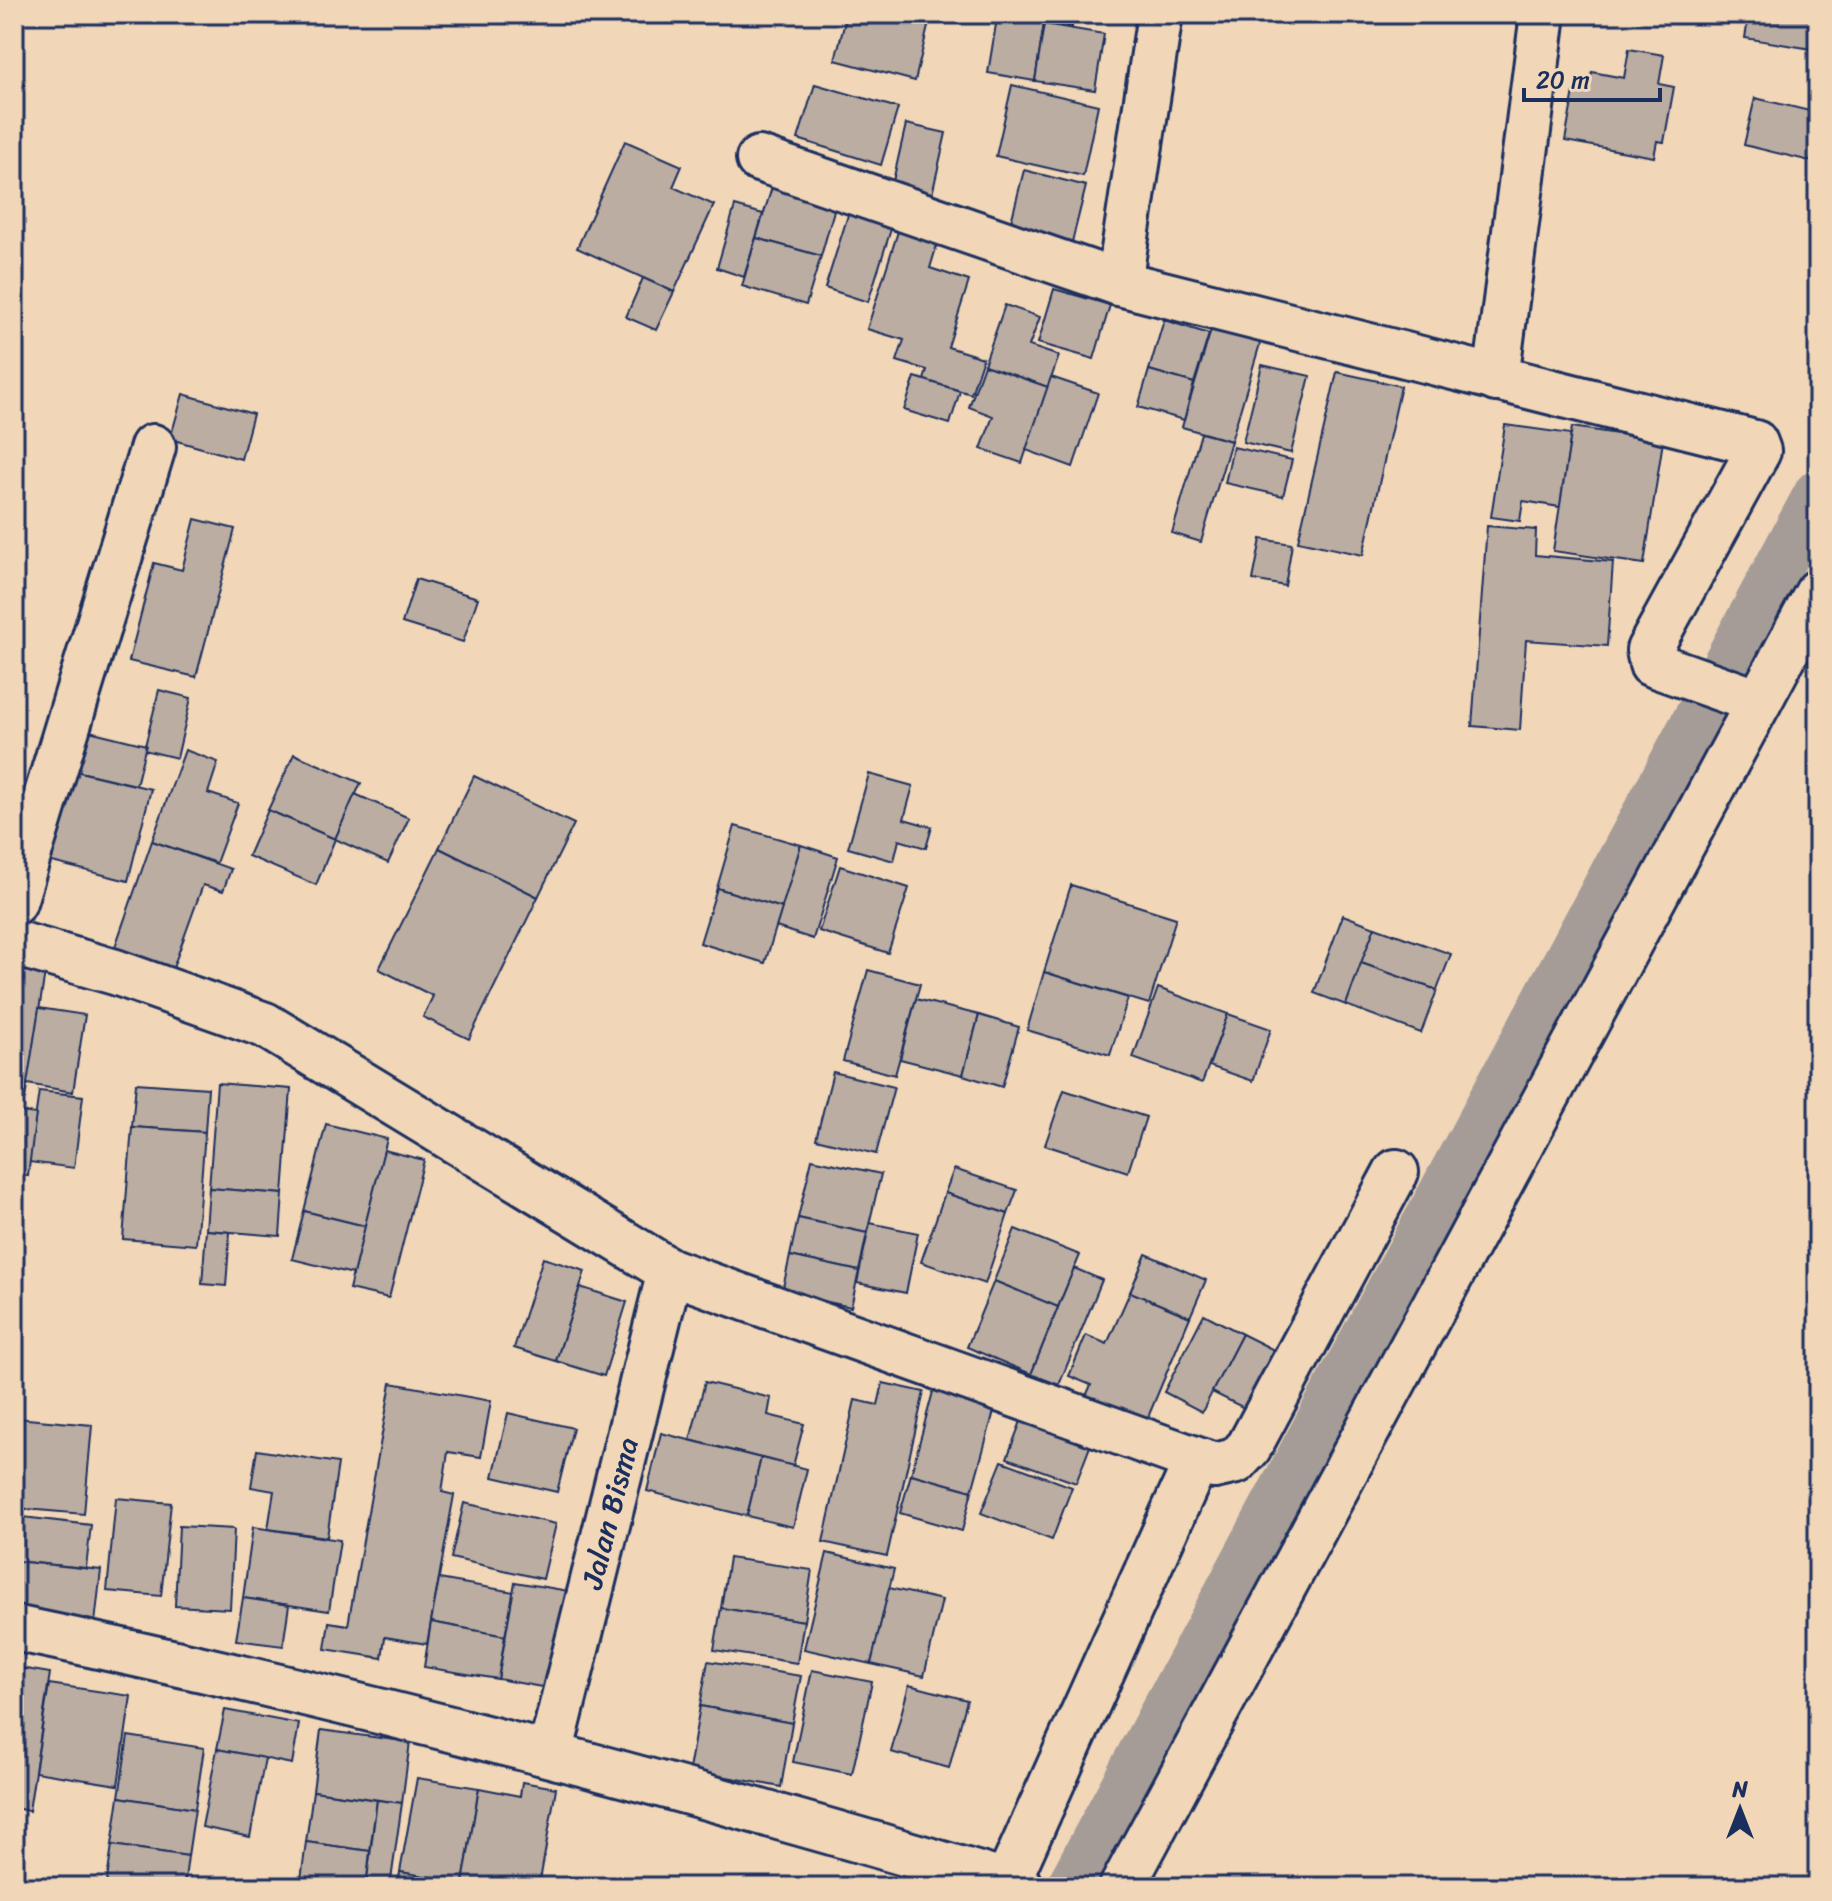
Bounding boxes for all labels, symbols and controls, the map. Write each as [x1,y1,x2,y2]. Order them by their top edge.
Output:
scale bar [1524,52,1660,102]
text: 20 m [1536,59,1590,101]
street label: Jalan Bisma [565,1431,655,1596]
north arrow [1700,1769,1780,1849]
text: N [1731,1770,1748,1809]

